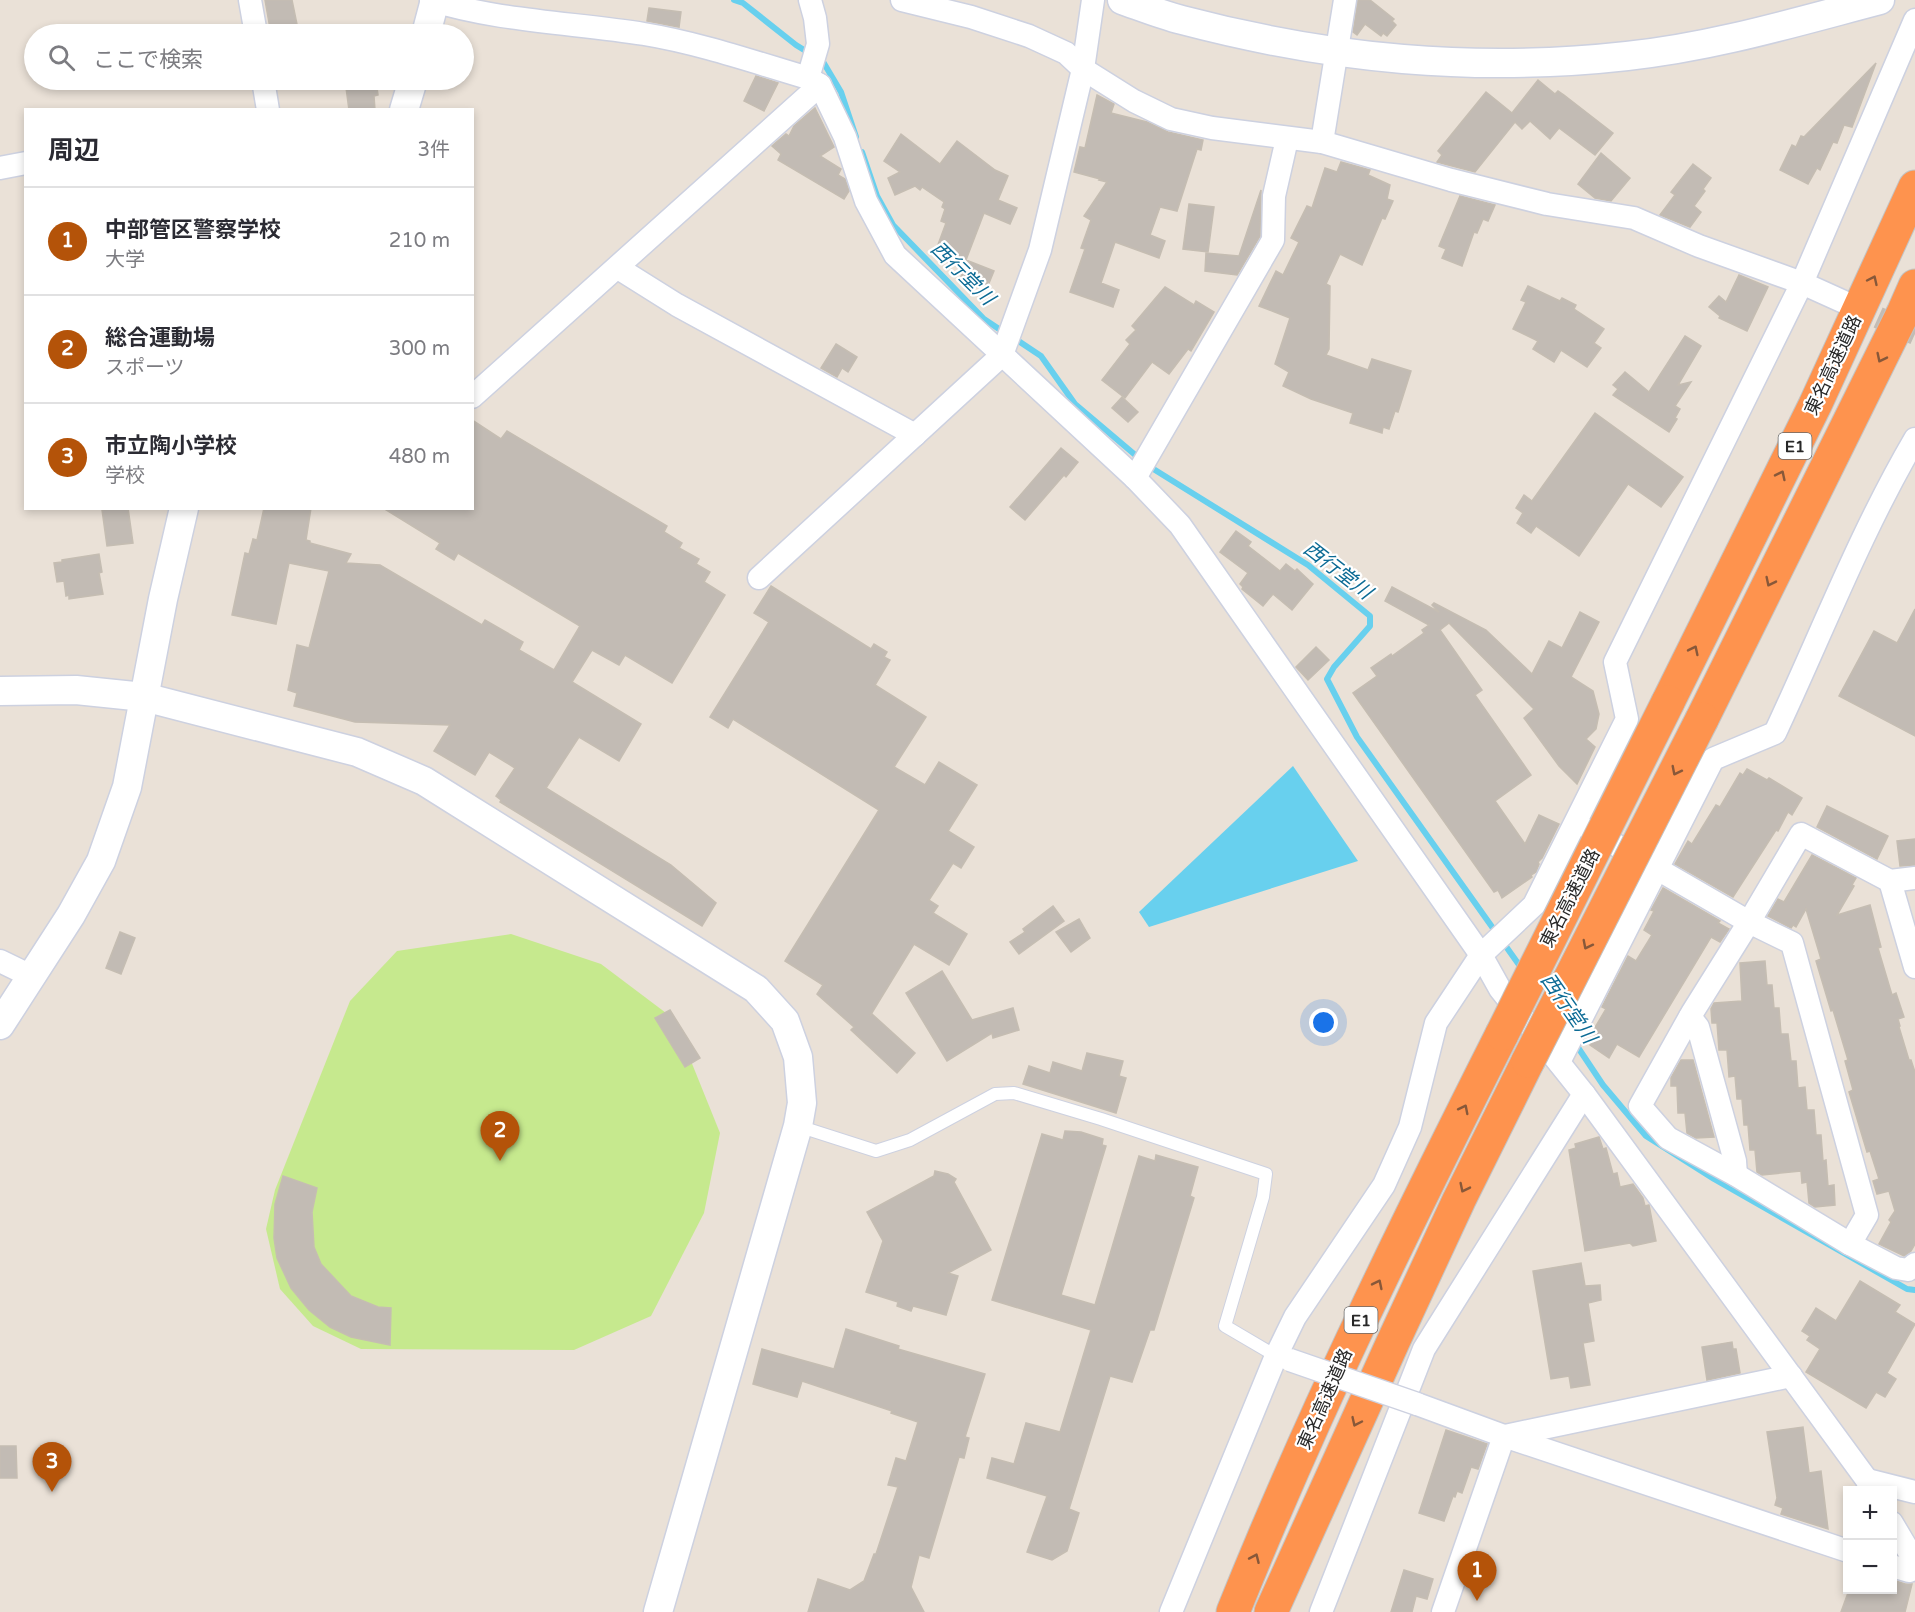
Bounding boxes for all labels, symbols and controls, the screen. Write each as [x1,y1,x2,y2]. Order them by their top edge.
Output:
search box [24,24,474,90]
icon: search [45,41,78,74]
text: ここで検索 [93,47,203,73]
text: 周辺 [48,135,100,166]
text: 3件 [417,138,450,162]
text: 中部管区警察学校 [105,217,281,243]
text: 1 [61,229,74,253]
text: 210 m [389,229,450,253]
water label: 西行堂川 [926,237,1000,312]
text: 大学 [105,248,145,272]
one-way arrow [1865,275,1877,286]
street label: 東名高速道路 [1800,311,1866,419]
text: 総合運動場 [105,325,215,351]
text: 2 [61,337,74,361]
text: 300 m [389,337,450,361]
one-way arrow [1877,351,1889,362]
text: スポーツ [105,356,185,380]
text: 市立陶小学校 [105,433,237,459]
road number: E1 [1778,433,1812,459]
text: 3 [61,445,74,469]
text: 480 m [389,445,450,469]
text: 学校 [105,464,145,488]
one-way arrow [1773,470,1785,481]
water label: 西行堂川 [1298,537,1378,606]
one-way arrow [1766,575,1778,586]
one-way arrow [1687,645,1699,656]
one-way arrow [1671,765,1683,776]
street label: 東名高速道路 [1536,845,1604,951]
one-way arrow [1583,939,1594,949]
water label: 西行堂川 [1535,969,1602,1050]
your location [1309,1008,1338,1037]
one-way arrow [1457,1105,1468,1116]
pin: 2 [480,1112,520,1161]
one-way arrow [1460,1182,1472,1193]
one-way arrow [1371,1280,1382,1291]
road number: E1 [1344,1307,1378,1333]
street label: 東名高速道路 [1293,1345,1357,1453]
one-way arrow [1351,1416,1363,1427]
pin: 3 [32,1442,72,1492]
map controls [1843,1486,1897,1594]
button: + [1843,1486,1897,1540]
button: − [1843,1540,1897,1594]
pin: 1 [1458,1552,1496,1601]
one-way arrow [1248,1553,1260,1564]

